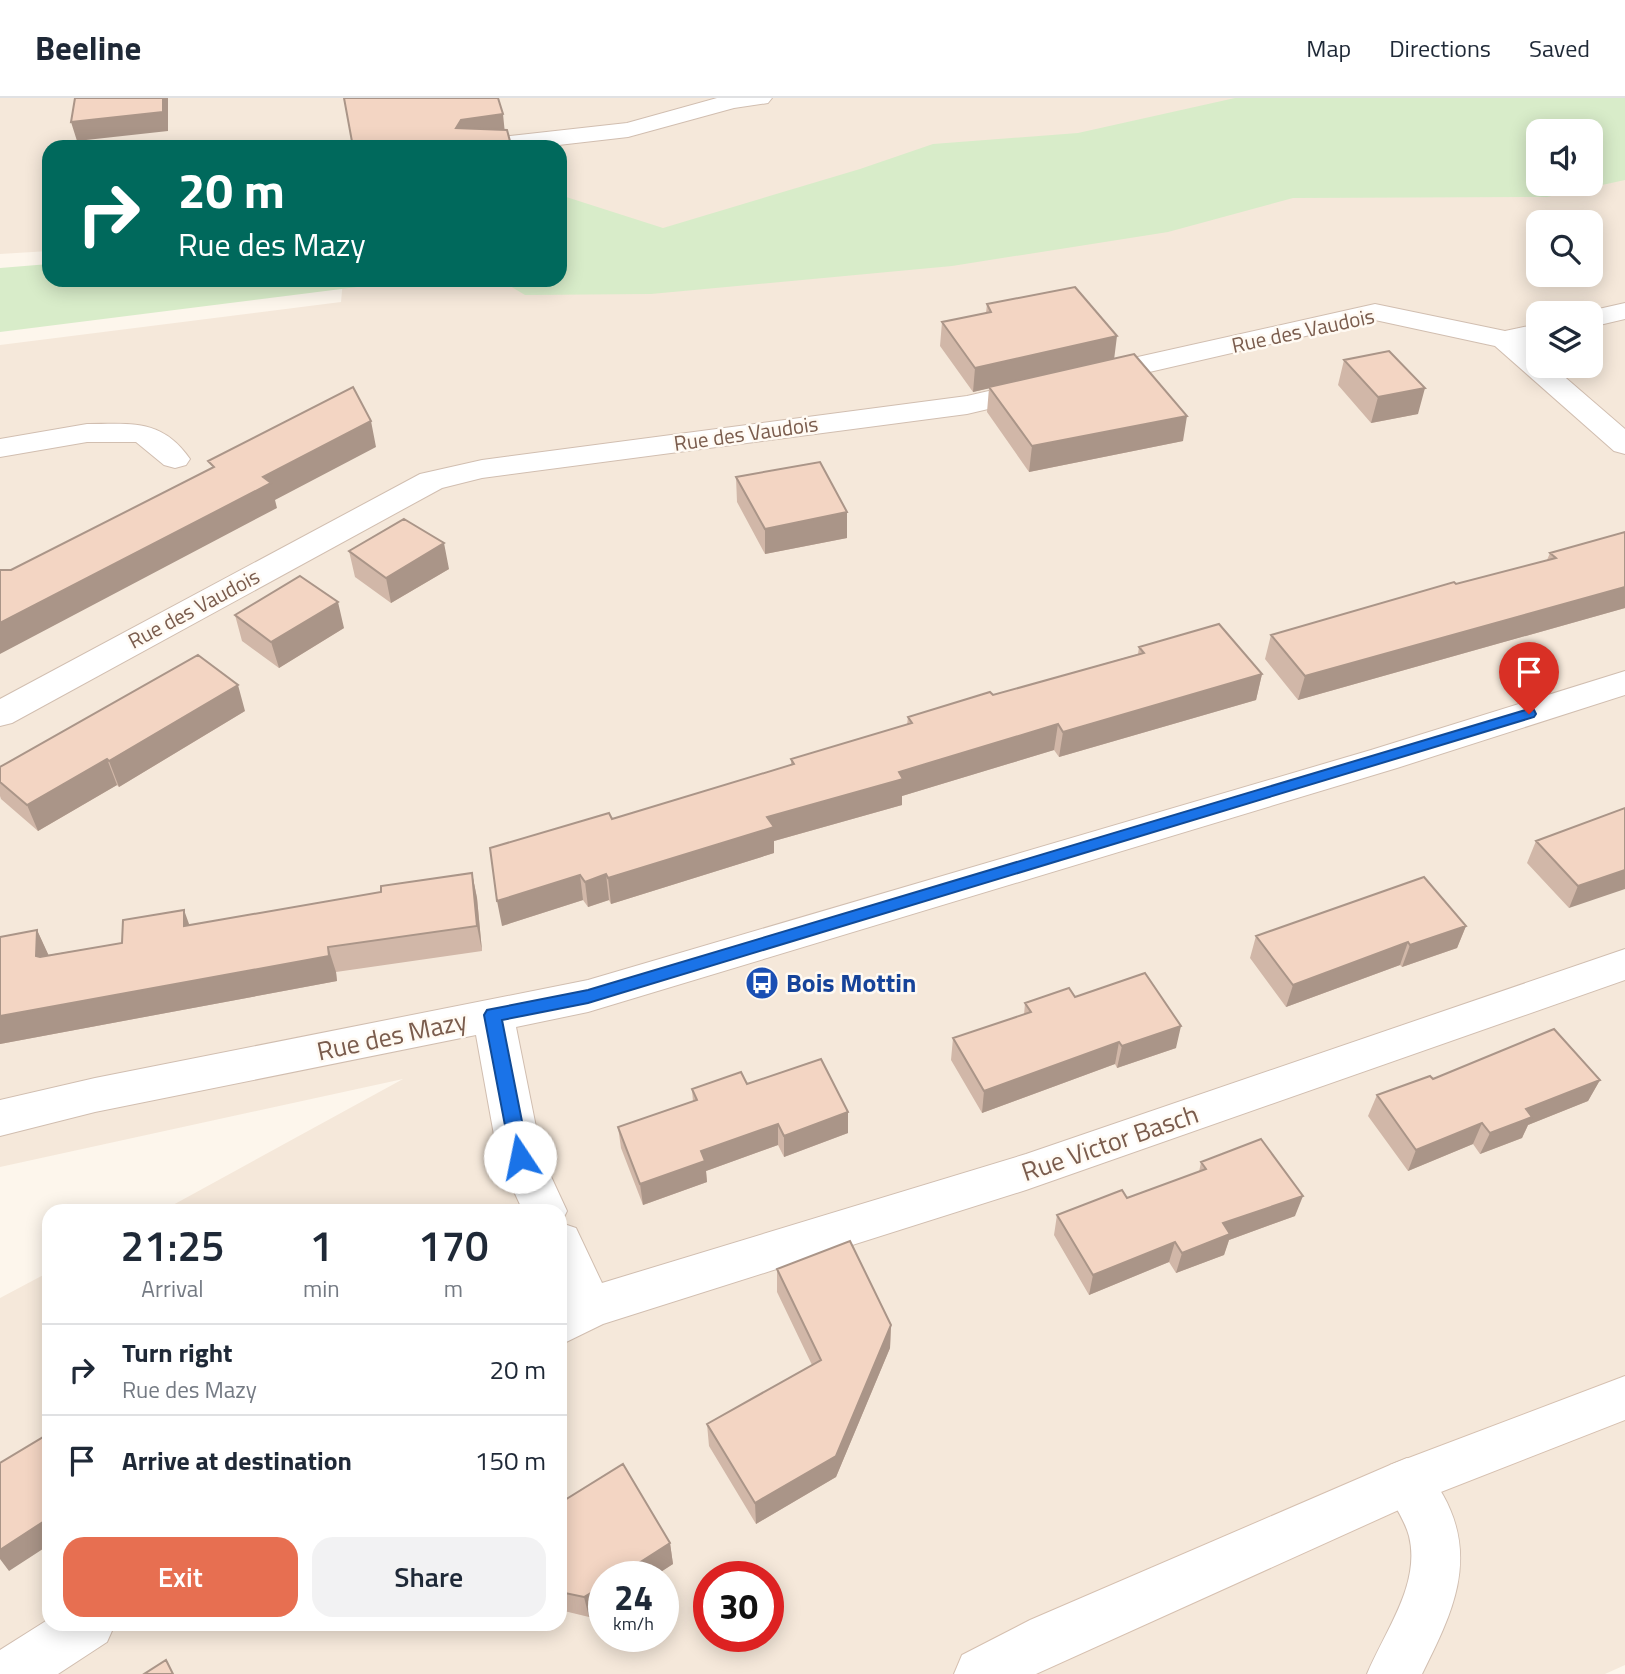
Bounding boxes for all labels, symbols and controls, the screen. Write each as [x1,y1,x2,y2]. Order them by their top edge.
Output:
text: Beeline [35,23,141,73]
text: Map [1306,30,1351,66]
text: Directions [1389,30,1491,66]
text: Saved [1529,30,1590,66]
map controls [1526,119,1603,378]
button: sound [1526,119,1603,196]
text: 20 m [178,152,285,227]
icon: right [63,168,154,259]
button: search [1526,210,1603,287]
text: Rue des Mazy [178,220,366,268]
street label: Rue des Vaudois [1228,299,1377,361]
button: layers [1526,301,1603,378]
street label: Rue des Vaudois [672,407,820,459]
street label: Rue des Vaudois [122,560,265,656]
pin [1499,642,1559,714]
icon: arrive [1510,653,1548,691]
place label: Bois Mottin [786,963,916,1002]
bus stop icon: Bois Mottin [743,964,781,1002]
street label: Rue des Mazy [313,1001,471,1070]
street label: Rue Victor Basch [1016,1094,1204,1191]
position arrow [483,1120,557,1194]
text: 21:25 [120,1213,225,1277]
text: 1 [310,1213,333,1277]
text: 170 [418,1213,489,1277]
text: Arrival [141,1271,204,1306]
text: min [303,1271,340,1306]
text: m [444,1271,463,1306]
text: Turn right [122,1333,233,1372]
text: 20 m [489,1350,546,1389]
icon: right [63,1351,101,1389]
text: Rue des Mazy [122,1372,257,1407]
text: Arrive at destination [122,1441,352,1480]
text: 150 m [475,1441,546,1480]
icon: arrive [63,1442,101,1480]
button: Exit [63,1537,298,1617]
button: Share [312,1537,546,1617]
speed limit sign: 30 [693,1561,784,1652]
text: 24 [614,1570,653,1624]
text: km/h [613,1610,654,1637]

